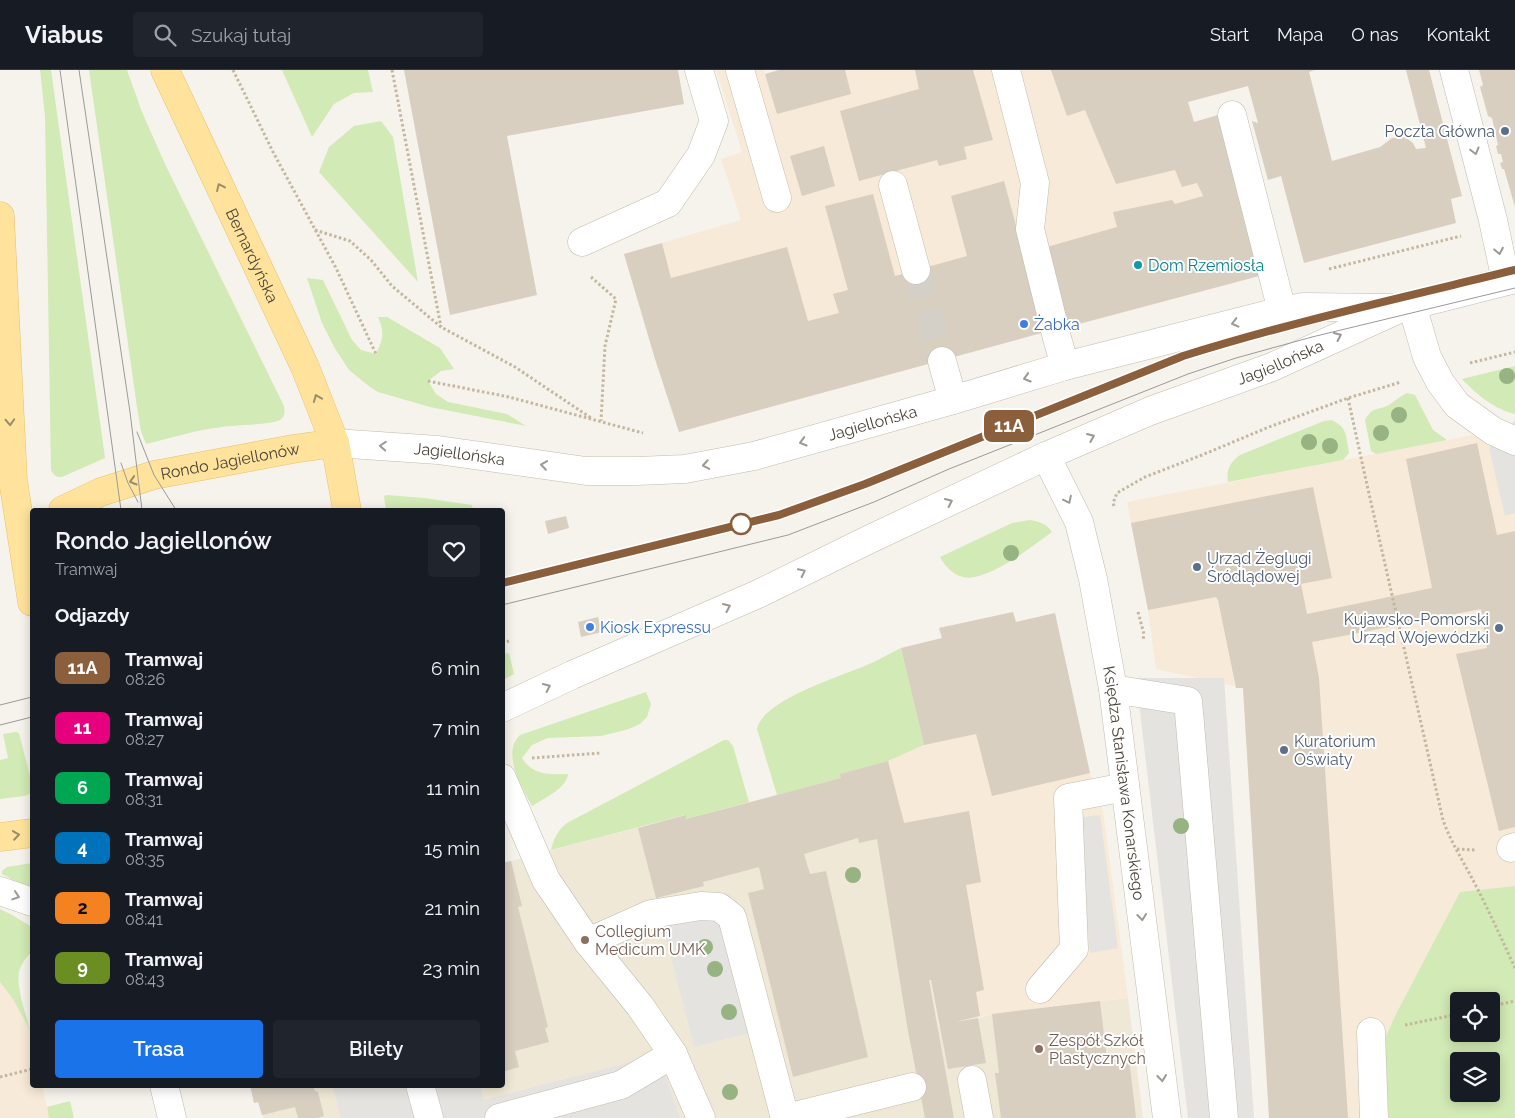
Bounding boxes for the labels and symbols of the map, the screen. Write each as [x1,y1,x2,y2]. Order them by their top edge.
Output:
place label: Poczta Główna [1384,122,1495,141]
marker: Poczta Główna [1499,125,1511,137]
one-way arrow [1470,147,1480,155]
one-way arrow [216,183,227,192]
street label: Bernardyńska [222,205,283,306]
one-way arrow [1494,246,1504,255]
place label: Dom Rzemiosła [1148,256,1264,275]
marker: Dom Rzemiosła [1132,259,1144,271]
place label: Żabka [1034,314,1080,334]
one-way arrow [1230,317,1239,328]
marker: Żabka [1018,318,1030,330]
one-way arrow [1333,332,1342,343]
street label: Jagiellońska [1235,335,1326,388]
one-way arrow [1023,373,1031,383]
one-way arrow [313,394,324,403]
street label: Jagiellońska [826,401,919,444]
line badge: 11A [980,410,1038,442]
one-way arrow [4,418,15,426]
one-way arrow [1086,432,1095,443]
one-way arrow [800,437,808,447]
street label: Rondo Jagiellonów [159,438,301,483]
street label: Jagiellońska [413,439,506,469]
one-way arrow [379,441,387,452]
one-way arrow [702,459,711,470]
one-way arrow [540,461,549,471]
one-way arrow [129,476,138,486]
one-way arrow [1062,495,1072,504]
one-way arrow [944,498,953,508]
unlabelled marker [730,513,752,535]
place label: Urząd Żeglugi Śródlądowej [1207,548,1312,586]
marker: Urząd Żeglugi Śródlądowej [1191,561,1203,573]
one-way arrow [797,568,806,578]
one-way arrow [722,603,731,614]
place label: Kujawsko-Pomorski Urząd Wojewódzki [1344,610,1489,647]
place label: Kiosk Expressu [600,618,711,637]
marker: Kiosk Expressu [584,621,596,633]
marker: Kujawsko-Pomorski Urząd Wojewódzki [1493,622,1505,634]
street label: Księdza Stanisława Konarskiego [1099,664,1149,901]
one-way arrow [542,683,551,694]
place label: Kuratorium Oświaty [1294,732,1376,769]
marker: Kuratorium Oświaty [1278,744,1290,756]
one-way arrow [13,830,21,841]
one-way arrow [12,891,20,901]
one-way arrow [1136,913,1147,921]
place label: Collegium Medicum UMK [595,922,706,959]
marker: Collegium Medicum UMK [579,934,591,946]
place label: Zespół Szkół Plastycznych [1049,1031,1146,1068]
marker: Zespół Szkół Plastycznych [1033,1043,1045,1055]
one-way arrow [1156,1074,1167,1082]

